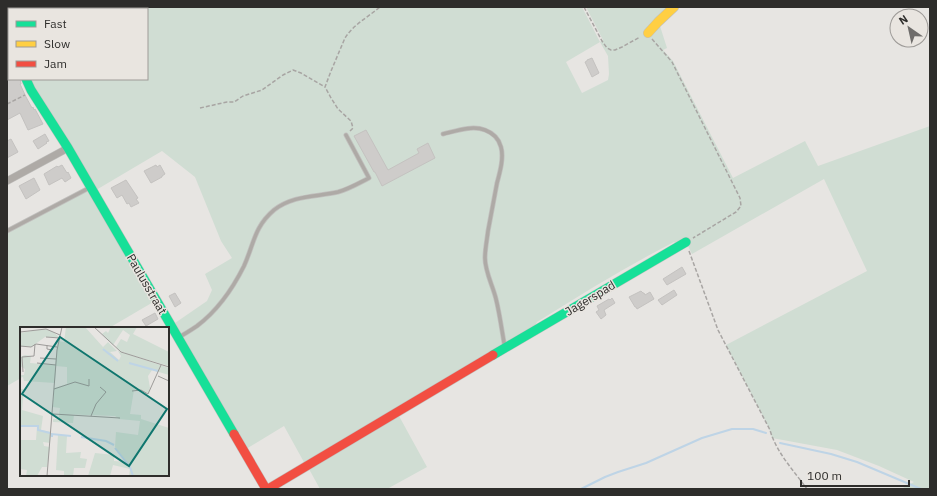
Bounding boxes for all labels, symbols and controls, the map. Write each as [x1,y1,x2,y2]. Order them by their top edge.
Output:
legend [8,8,148,80]
north arrow [889,8,929,48]
text: N [896,12,911,28]
text: Fast [44,16,67,31]
text: Slow [44,36,70,51]
text: Jam [44,56,67,71]
street label: Paulusstraat [124,251,170,317]
street label: Jagerspad [562,277,618,319]
inset map [20,327,169,476]
scale bar [801,462,909,488]
text: 100 m [807,468,842,483]

